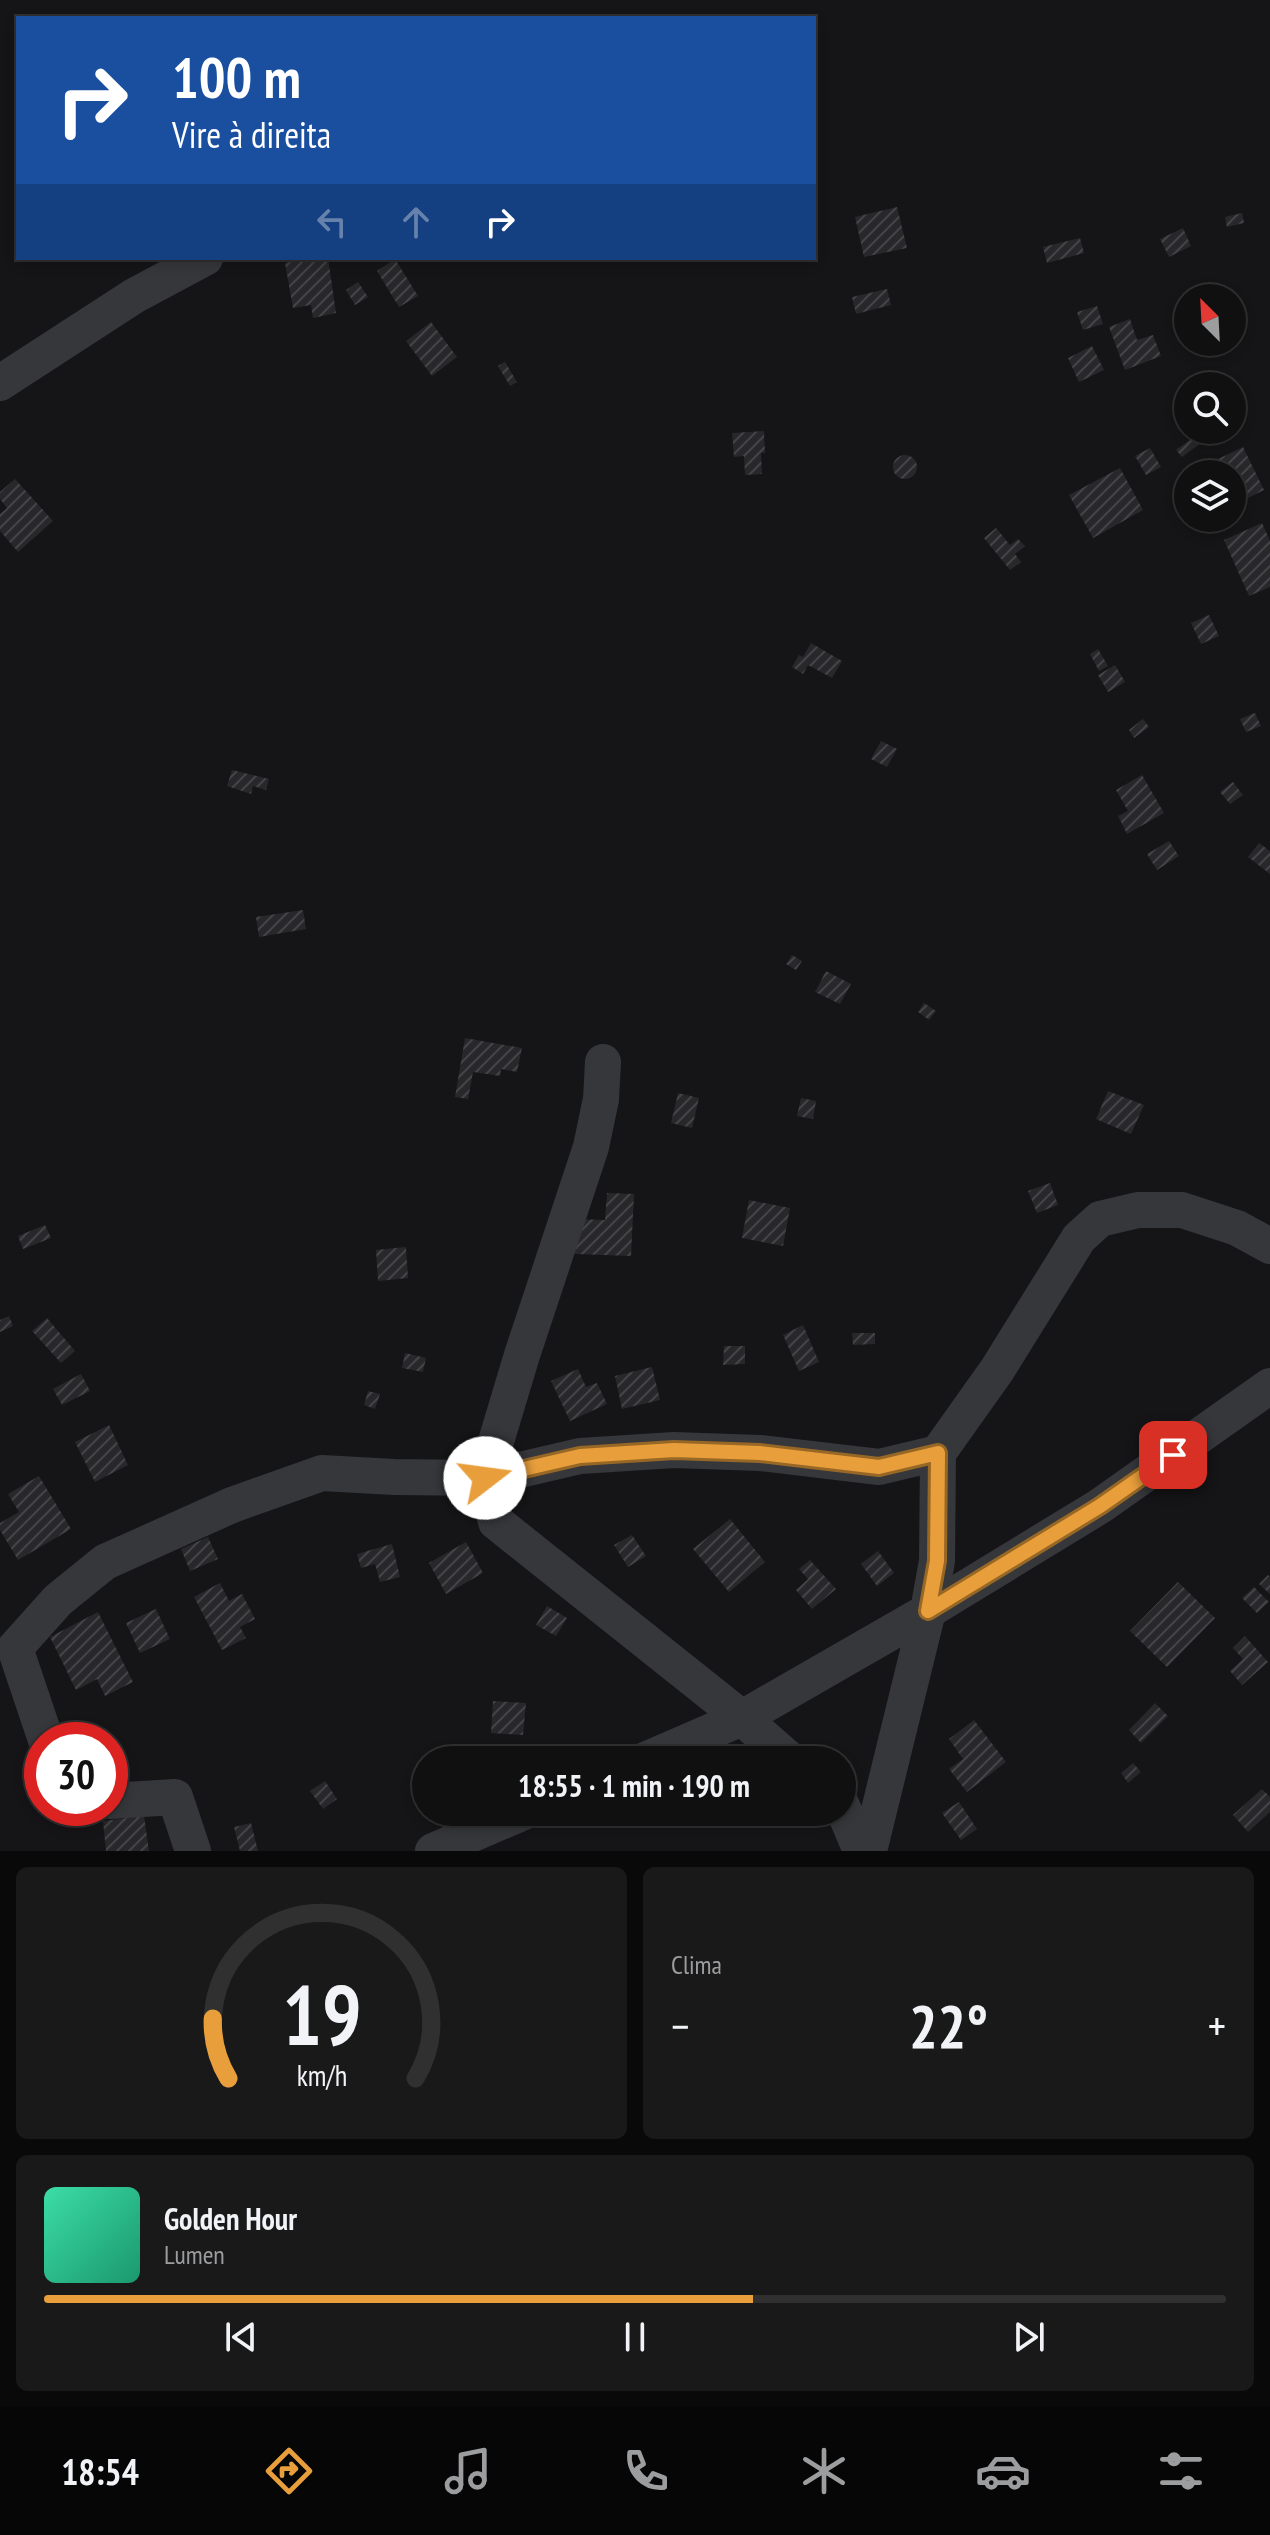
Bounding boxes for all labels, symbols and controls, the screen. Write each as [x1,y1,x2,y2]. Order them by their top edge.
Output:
text: 100 m [172,41,301,113]
icon: right [40,48,144,152]
text: Vire à direita [172,111,331,158]
icon: left [310,200,354,244]
icon: ahead [394,200,438,244]
icon: right [478,200,522,244]
north arrow [1174,284,1246,356]
map controls [1174,284,1246,532]
button: search [1174,372,1246,444]
button: layers [1174,460,1246,532]
pin [1139,1421,1207,1489]
icon: arrive [1151,1433,1195,1477]
position arrow [443,1436,527,1520]
speed limit sign: 30 [24,1722,128,1826]
text: 18:55 · 1 min · 190 m [518,1766,750,1805]
text: Clima [671,1948,722,1981]
text: 19 [282,1960,361,2068]
text: 22° [909,1987,988,2065]
text: − [671,1997,689,2054]
text: + [1208,1997,1226,2054]
text: km/h [296,2057,347,2094]
text: Golden Hour [164,2199,297,2238]
text: Lumen [164,2238,225,2271]
icon: previous [219,2315,263,2359]
icon: pause [613,2315,657,2359]
icon: next [1007,2315,1051,2359]
icon: directions [261,2443,317,2499]
icon: music [440,2443,496,2499]
icon: phone [618,2443,674,2499]
icon: climate [796,2443,852,2499]
icon: car [975,2443,1031,2499]
icon: filters [1153,2443,1209,2499]
text: 18:54 [61,2448,139,2495]

